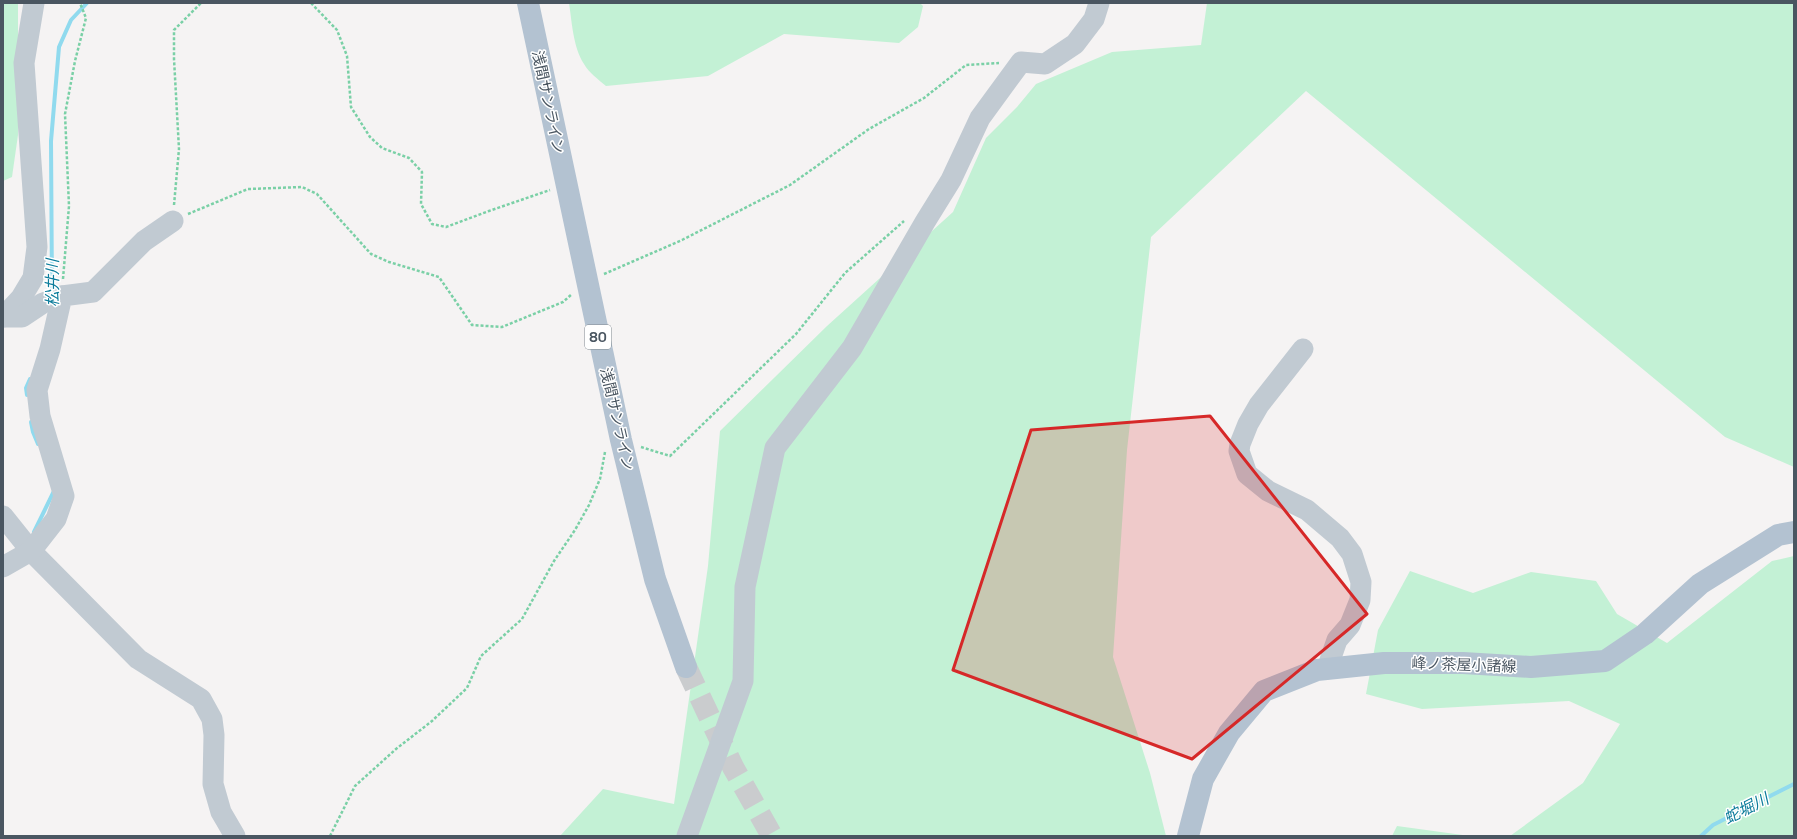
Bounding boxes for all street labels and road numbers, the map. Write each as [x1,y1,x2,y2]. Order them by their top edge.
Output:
street label: 浅間サンライン [528,49,569,155]
road number: 80 [585,325,611,349]
street label: 浅間サンライン [596,366,639,472]
street label: 峰ノ茶屋小諸線 [1411,653,1517,676]

